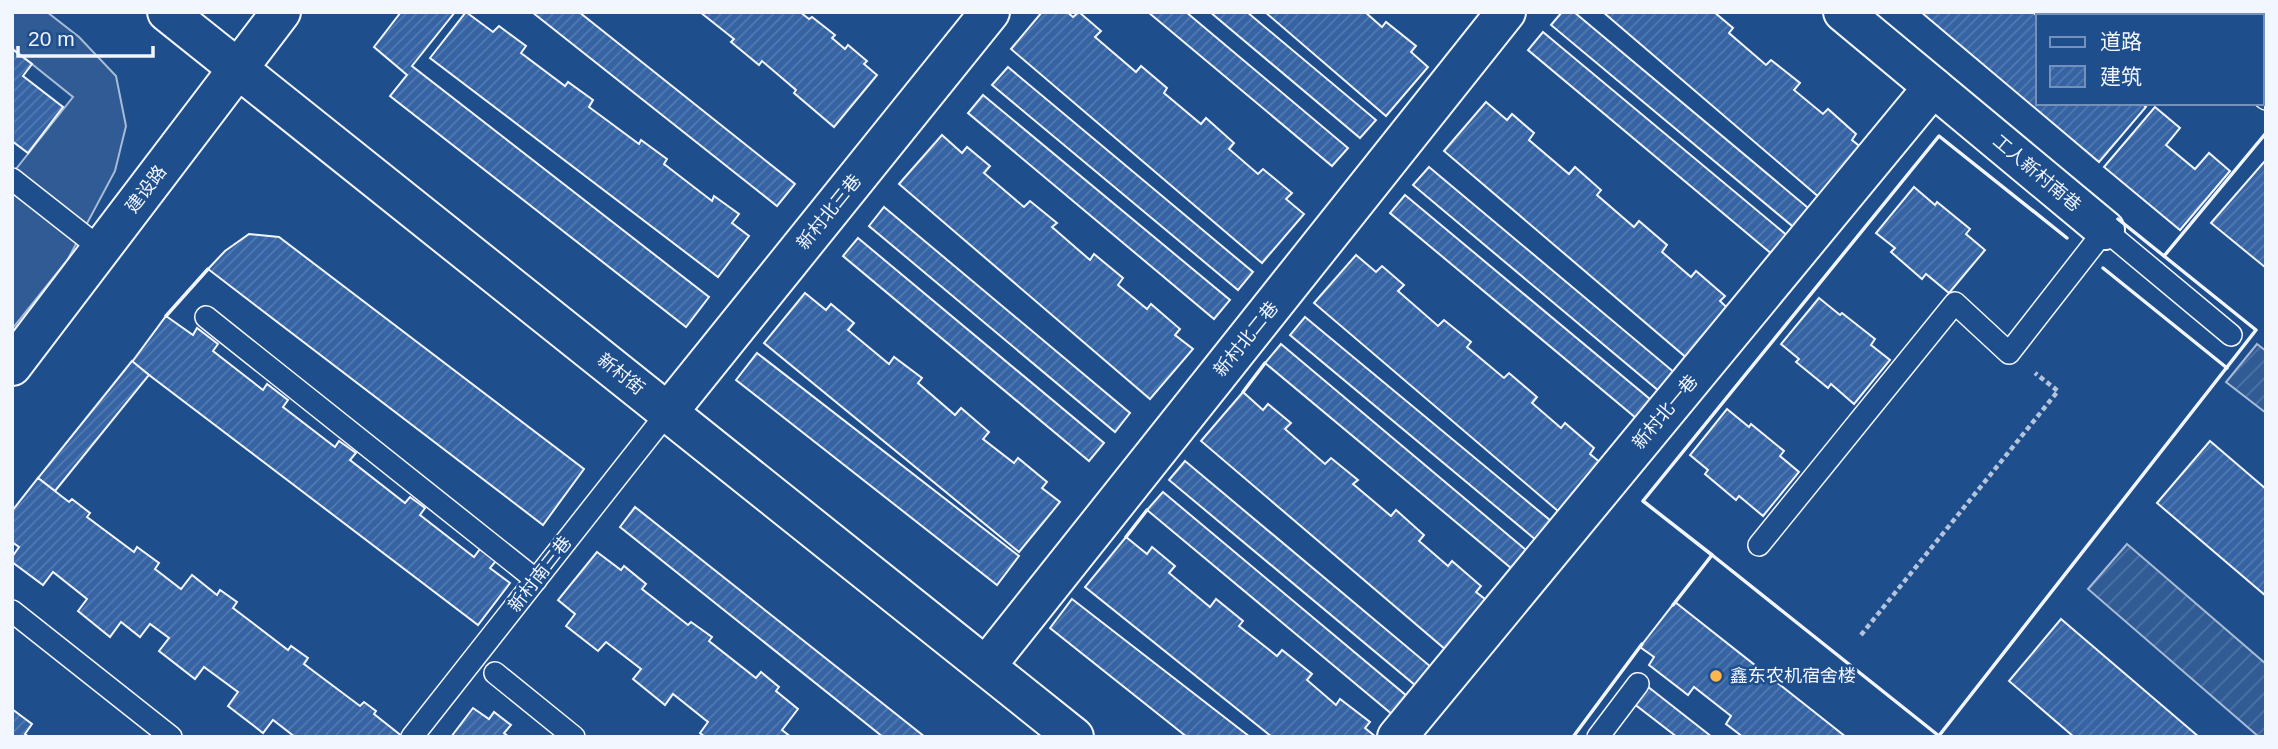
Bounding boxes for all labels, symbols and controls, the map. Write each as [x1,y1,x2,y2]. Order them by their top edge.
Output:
scale bar [18,14,152,58]
legend [2036,14,2264,105]
text: 20 m [28,27,75,50]
text: 道路 [2100,30,2142,53]
text: 建筑 [2100,65,2142,88]
street label: 工人新村南巷 [1989,131,2085,215]
street label: 建设路 [122,161,170,217]
street label: 新村北三巷 [793,171,865,253]
street label: 新村北二巷 [1210,298,1282,380]
street label: 新村街 [594,349,648,399]
street label: 新村北一巷 [1628,371,1702,453]
street label: 新村南三巷 [504,532,576,616]
place label: 鑫东农机宿舍楼 [1730,666,1856,686]
marker: 鑫东农机宿舍楼 [1708,668,1724,684]

